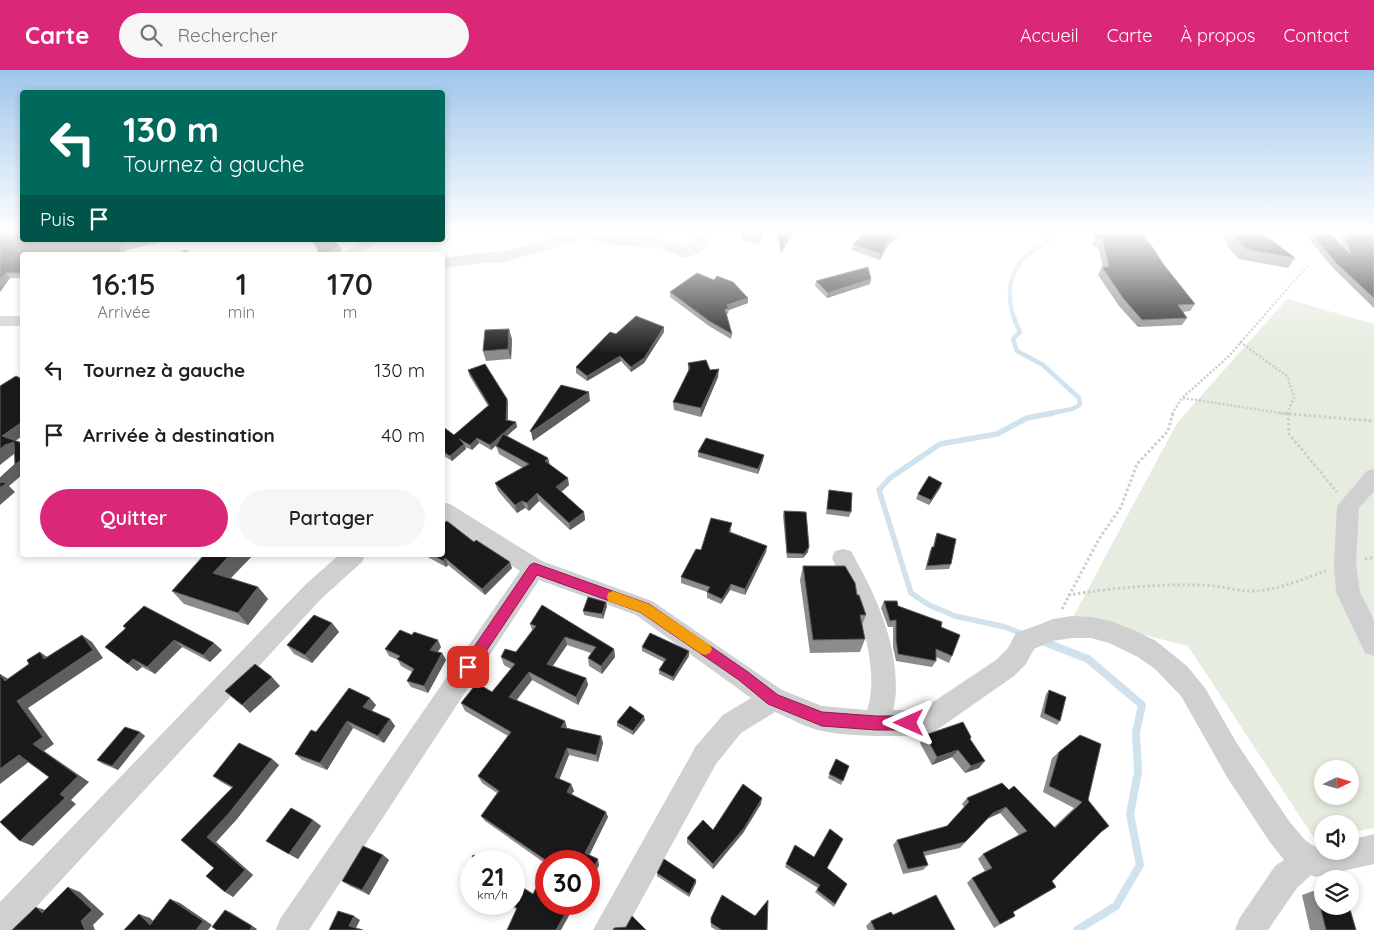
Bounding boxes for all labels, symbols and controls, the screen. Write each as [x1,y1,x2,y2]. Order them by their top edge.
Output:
search box [119,13,469,58]
text: Carte [25,20,89,50]
icon: search [137,21,165,49]
text: Rechercher [177,23,278,47]
text: Accueil [1020,24,1079,47]
text: Carte [1107,24,1152,47]
text: À propos [1180,24,1256,47]
text: Contact [1284,24,1349,47]
text: 130 m [123,107,219,151]
icon: left [40,110,105,175]
text: Tournez à gauche [123,150,305,178]
icon: arrive [85,205,113,233]
text: Puis [40,207,75,231]
text: 16:15 [92,265,156,303]
text: 1 [236,265,247,303]
text: 170 [327,265,373,303]
text: Arrivée [98,302,150,322]
text: min [228,302,255,322]
text: m [343,302,357,322]
icon: left [40,356,68,384]
text: Tournez à gauche [83,358,245,382]
text: 130 m [374,358,425,382]
icon: arrive [40,421,68,449]
text: Arrivée à destination [83,423,275,447]
text: 40 m [381,423,425,447]
button: Quitter [40,489,228,547]
button: Partager [238,489,425,547]
pin [447,646,489,688]
icon: arrive [454,653,482,681]
position arrow [882,696,934,748]
north arrow [1314,760,1359,805]
map controls [1314,760,1359,915]
button: sound [1314,815,1359,860]
speed limit sign: 30 [535,850,600,915]
text: 21 [481,861,504,892]
button: layers [1314,870,1359,915]
text: km/h [477,887,508,902]

